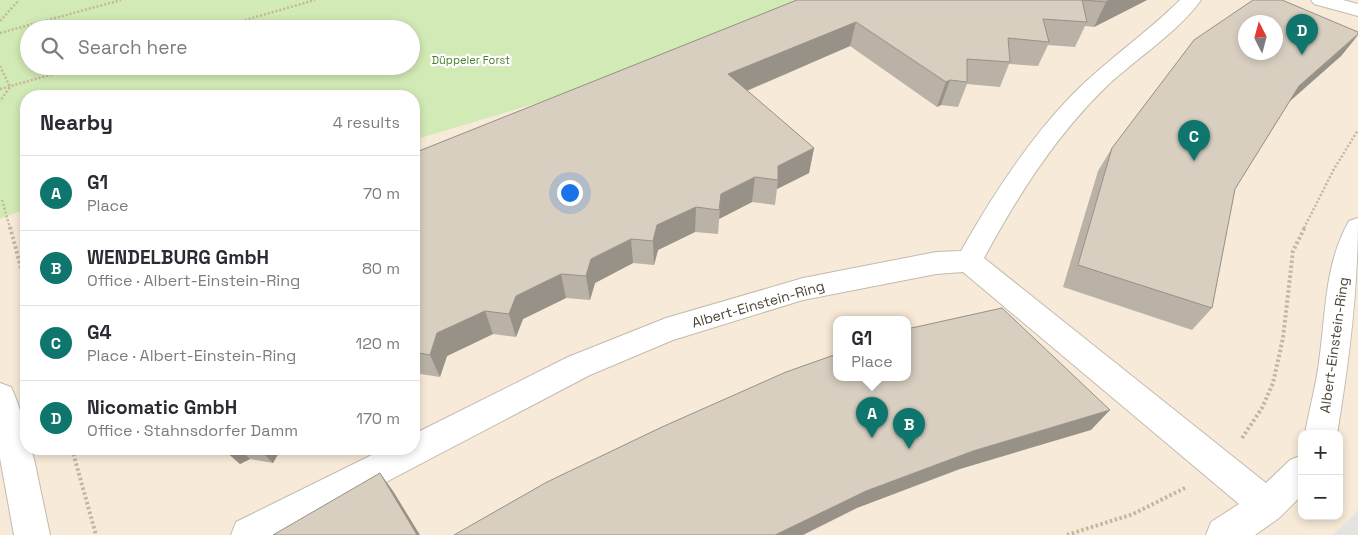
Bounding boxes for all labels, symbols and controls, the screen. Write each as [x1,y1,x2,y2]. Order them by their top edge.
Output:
pin: D [1286,14,1318,55]
north arrow [1238,15,1283,60]
search box [20,20,420,75]
icon: search [38,34,66,62]
text: Search here [78,35,188,60]
park label: Düppeler Forst [432,53,510,67]
text: Nearby [40,109,113,136]
text: 4 results [333,112,400,133]
pin: C [1178,120,1210,161]
text: G1 [87,170,108,195]
your location [557,180,583,206]
text: A [51,183,61,204]
text: 70 m [363,183,400,204]
text: Place [87,195,129,216]
text: WENDELBURG GmbH [87,245,269,270]
text: B [51,258,61,279]
text: 80 m [362,258,400,279]
text: Office · Albert-Einstein-Ring [87,270,300,291]
street label: Albert-Einstein-Ring [690,276,826,332]
street label: Albert-Einstein-Ring [1316,276,1352,414]
popup [833,316,911,381]
text: G4 [87,320,112,345]
text: G1 [851,326,872,351]
text: C [51,333,61,354]
text: 120 m [356,333,400,354]
text: Place · Albert-Einstein-Ring [87,345,296,366]
text: Place [851,351,893,372]
text: Nicomatic GmbH [87,395,237,420]
pin: A [856,397,888,438]
text: D [51,408,61,429]
text: 170 m [356,408,400,429]
pin: B [893,408,925,449]
text: Office · Stahnsdorfer Damm [87,420,298,441]
map controls [1298,430,1343,520]
button: + [1298,430,1343,475]
button: − [1298,475,1343,520]

